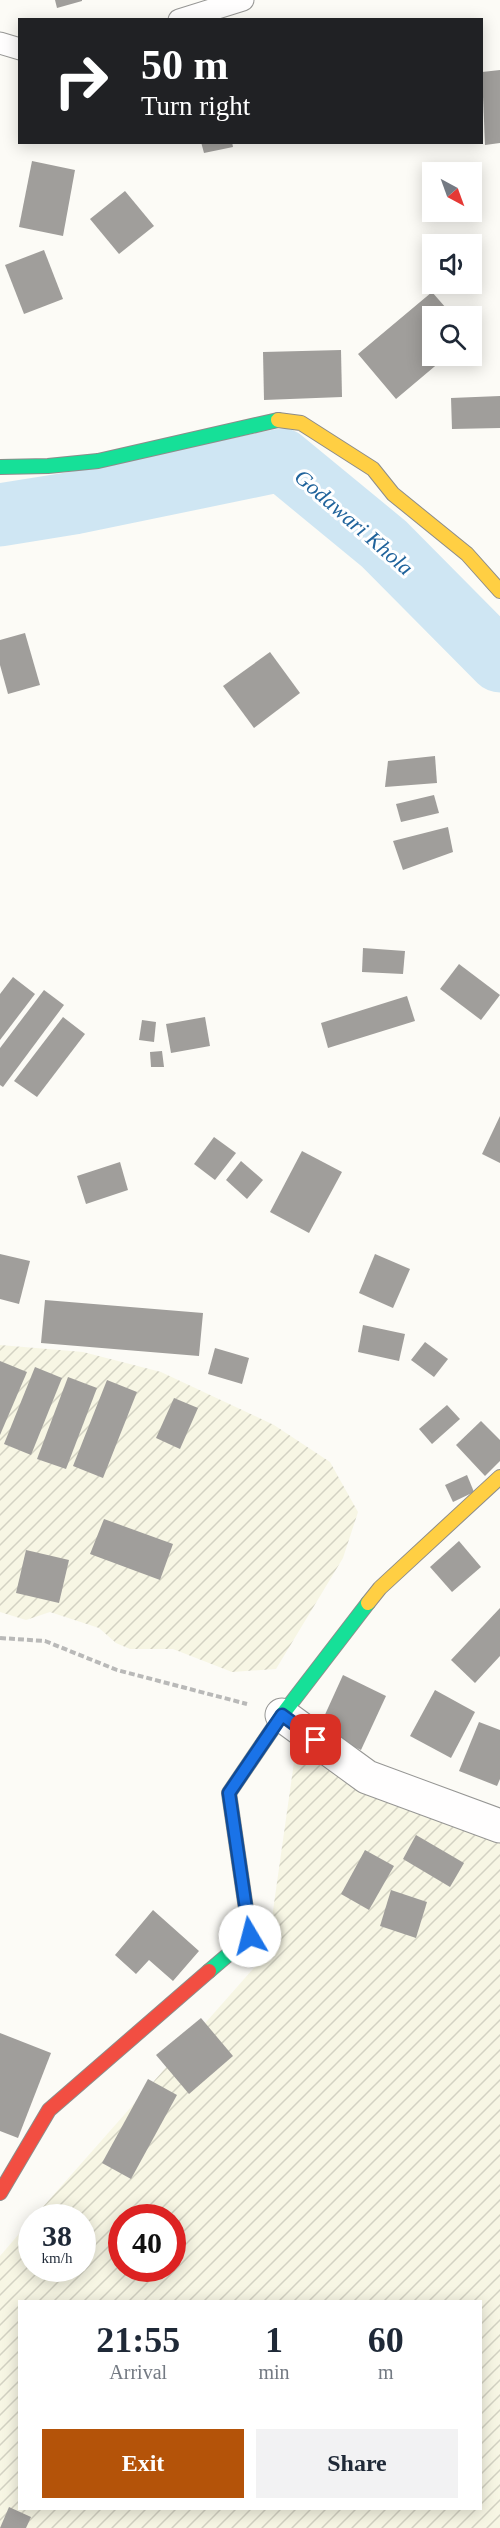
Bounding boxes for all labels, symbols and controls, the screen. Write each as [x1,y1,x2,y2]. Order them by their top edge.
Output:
icon: right [42,42,120,120]
text: 50 m [141,42,229,88]
text: Turn right [141,91,250,121]
north arrow [422,162,482,222]
map controls [422,162,482,366]
button: sound [422,234,482,294]
button: search [422,306,482,366]
water label: Godawari Khola [290,464,418,580]
pin [290,1714,341,1765]
icon: arrive [299,1723,332,1756]
position arrow [218,1904,282,1968]
speed limit sign: 40 [108,2204,186,2282]
text: 38 [42,2219,72,2252]
text: km/h [42,2250,72,2266]
text: 21:55 [96,2320,180,2360]
text: 1 [265,2320,283,2360]
text: 60 [368,2320,404,2360]
text: Arrival [109,2361,167,2383]
text: min [258,2361,290,2383]
text: m [378,2361,394,2383]
button: Exit [42,2429,244,2498]
button: Share [256,2429,458,2498]

